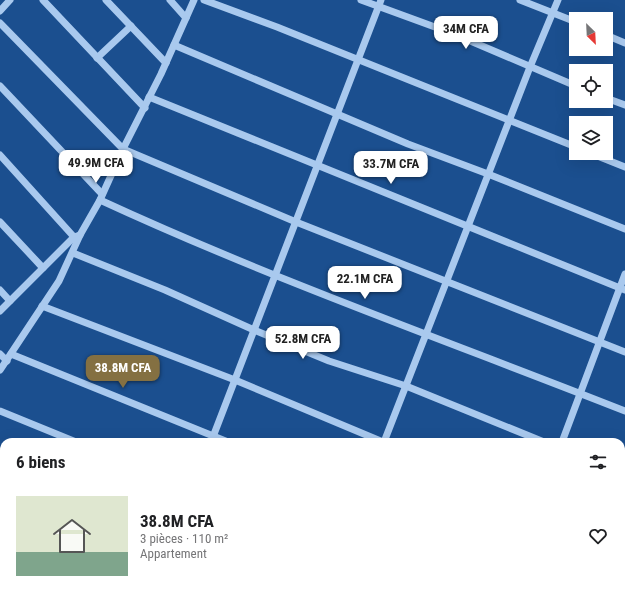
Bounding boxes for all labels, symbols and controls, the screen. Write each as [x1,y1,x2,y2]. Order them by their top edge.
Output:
north arrow [569,12,613,56]
map controls [569,12,613,160]
pin: 34M CFA [429,16,503,50]
text: 34M CFA [443,21,489,36]
button: locate [569,64,613,108]
button: layers [569,116,613,160]
pin: 49.9M CFA [50,150,142,184]
pin: 33.7M CFA [345,151,437,185]
text: 49.9M CFA [68,155,124,170]
text: 33.7M CFA [363,156,419,171]
pin: 22.1M CFA [319,266,411,300]
text: 22.1M CFA [337,271,393,286]
pin: 52.8M CFA [257,326,349,360]
text: 52.8M CFA [275,331,331,346]
pin: 38.8M CFA [77,355,169,389]
text: 38.8M CFA [95,360,151,375]
icon: filters [587,451,609,473]
text: 6 biens [16,452,65,472]
text: 38.8M CFA [140,511,214,531]
icon: home [48,512,96,560]
icon: heart [587,525,609,547]
text: 3 pièces · 110 m² [140,531,228,546]
text: Appartement [140,546,207,561]

